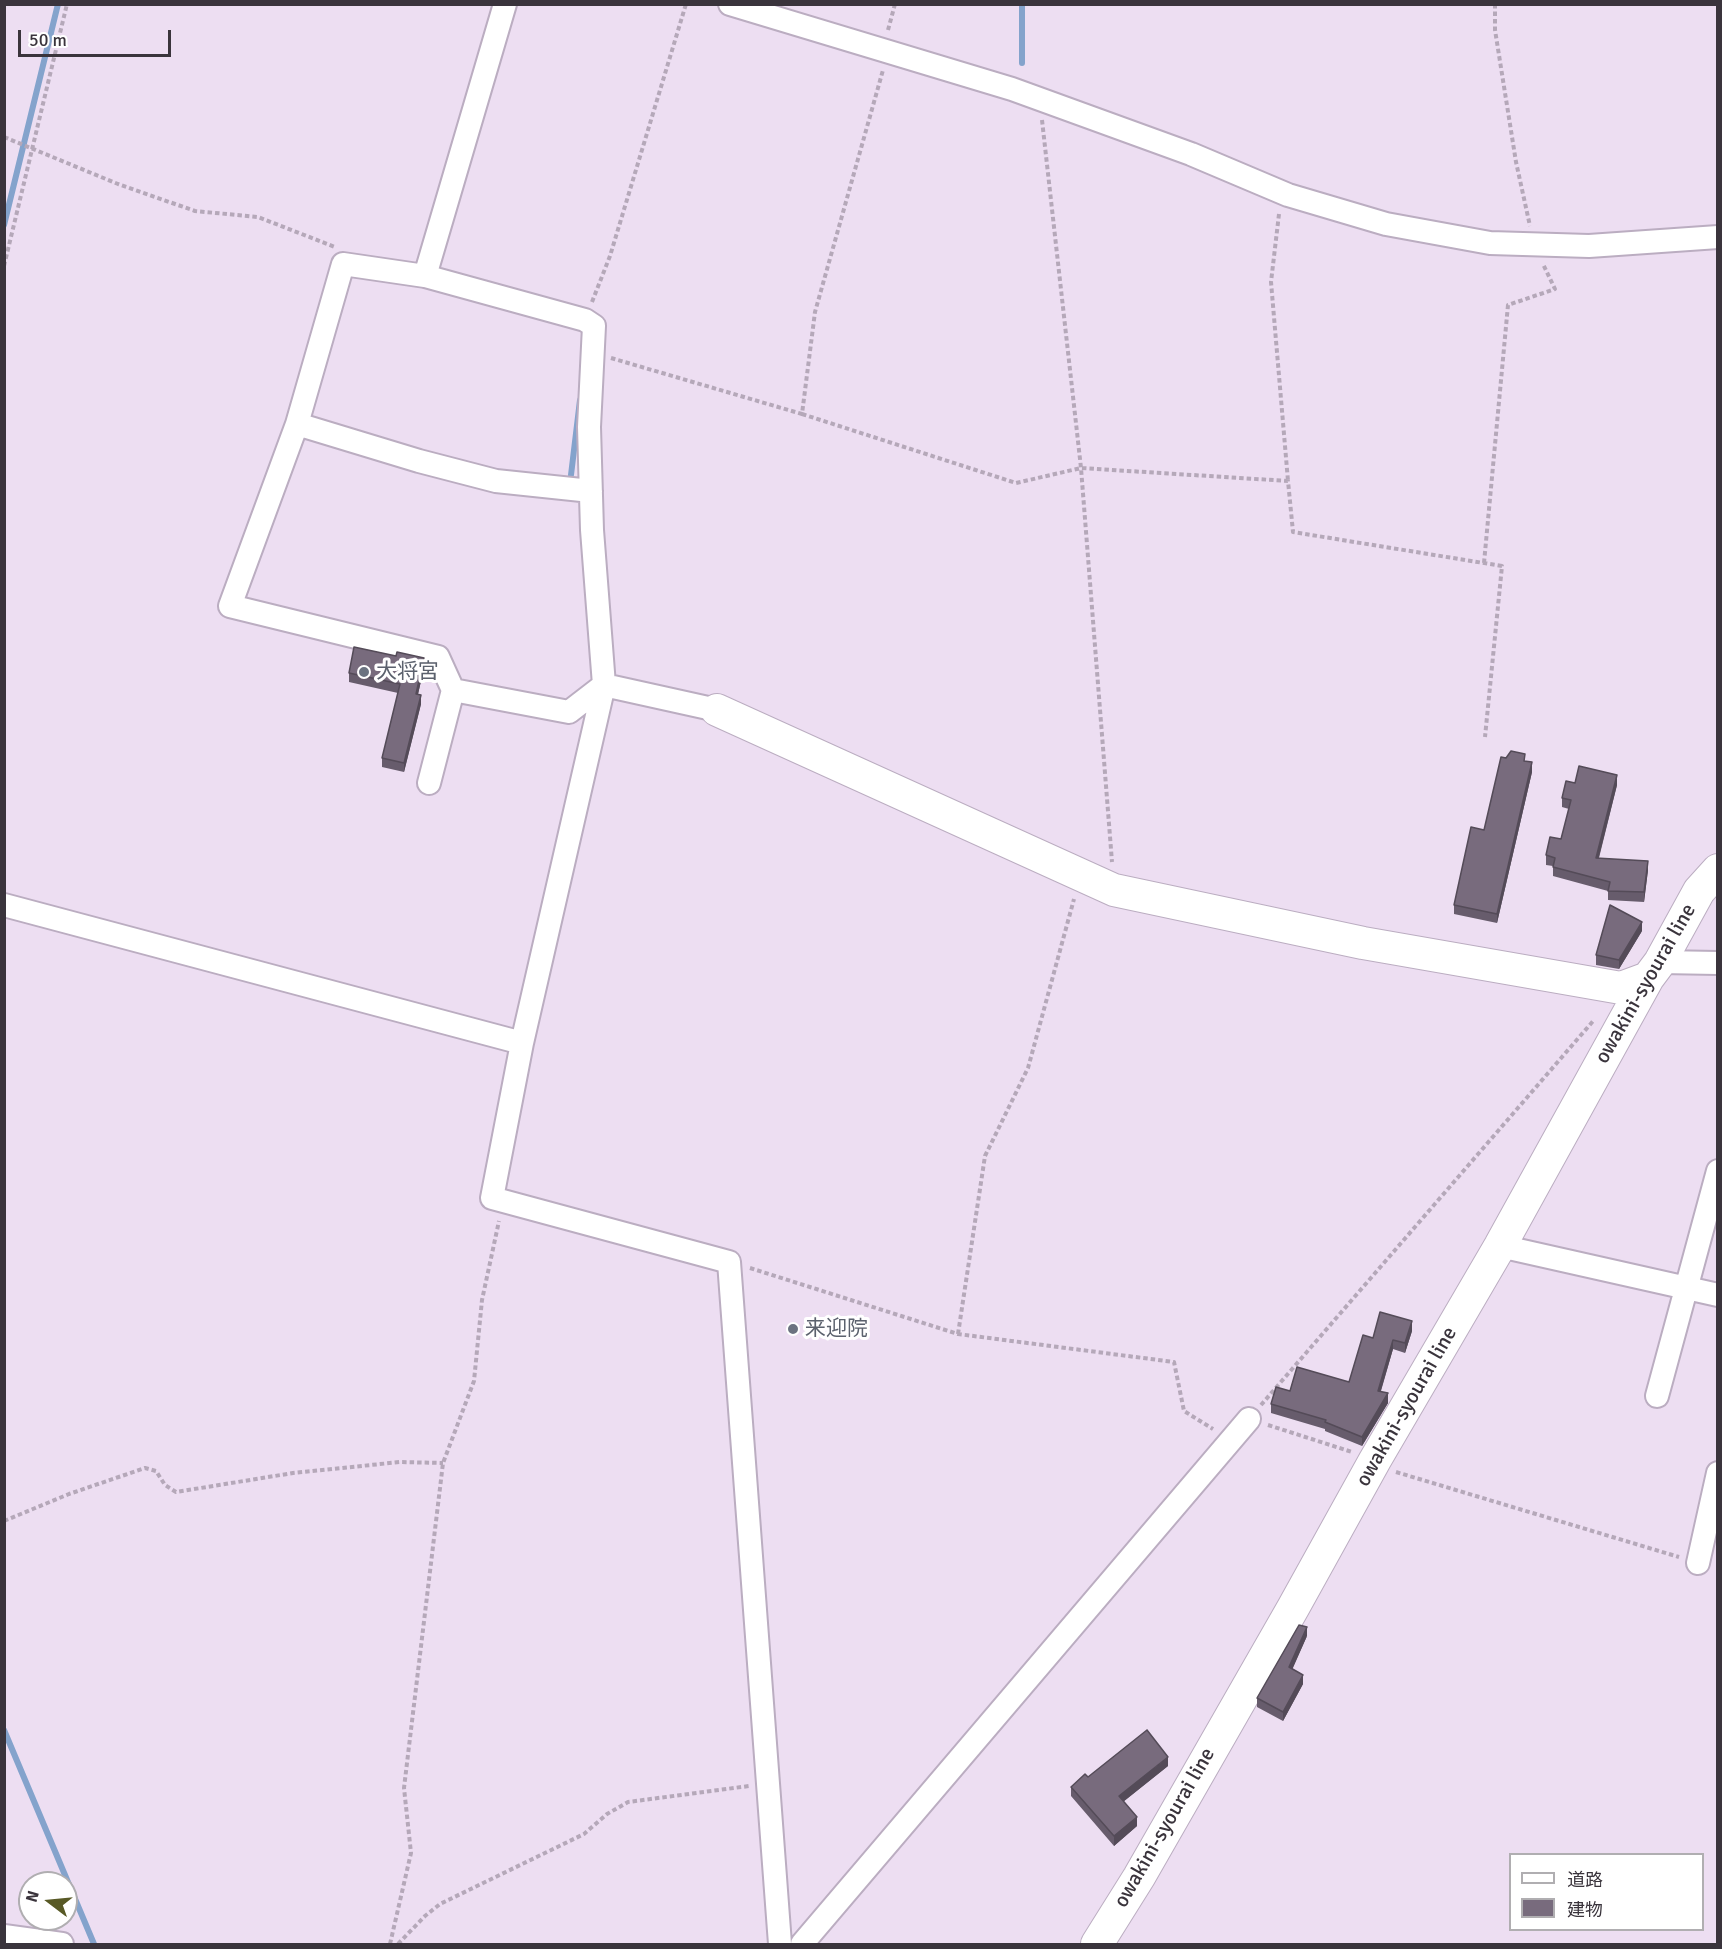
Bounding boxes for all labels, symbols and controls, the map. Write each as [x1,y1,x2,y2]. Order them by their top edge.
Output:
scale bar [21,18,174,56]
text: 50 m [29,29,67,51]
place label: 大将宮 [376,659,439,685]
marker: 大将宮 [357,665,371,679]
street label: owakini-syourai line [1590,900,1702,1068]
place label: 来迎院 [805,1316,868,1342]
marker: 来迎院 [786,1322,800,1336]
street label: owakini-syourai line [1351,1323,1463,1491]
street label: owakini-syourai line [1109,1744,1221,1912]
legend [1509,1853,1704,1931]
text: 道路 [1567,1869,1603,1891]
north arrow [18,1871,78,1931]
text: N [21,1888,44,1905]
text: 建物 [1567,1899,1603,1921]

